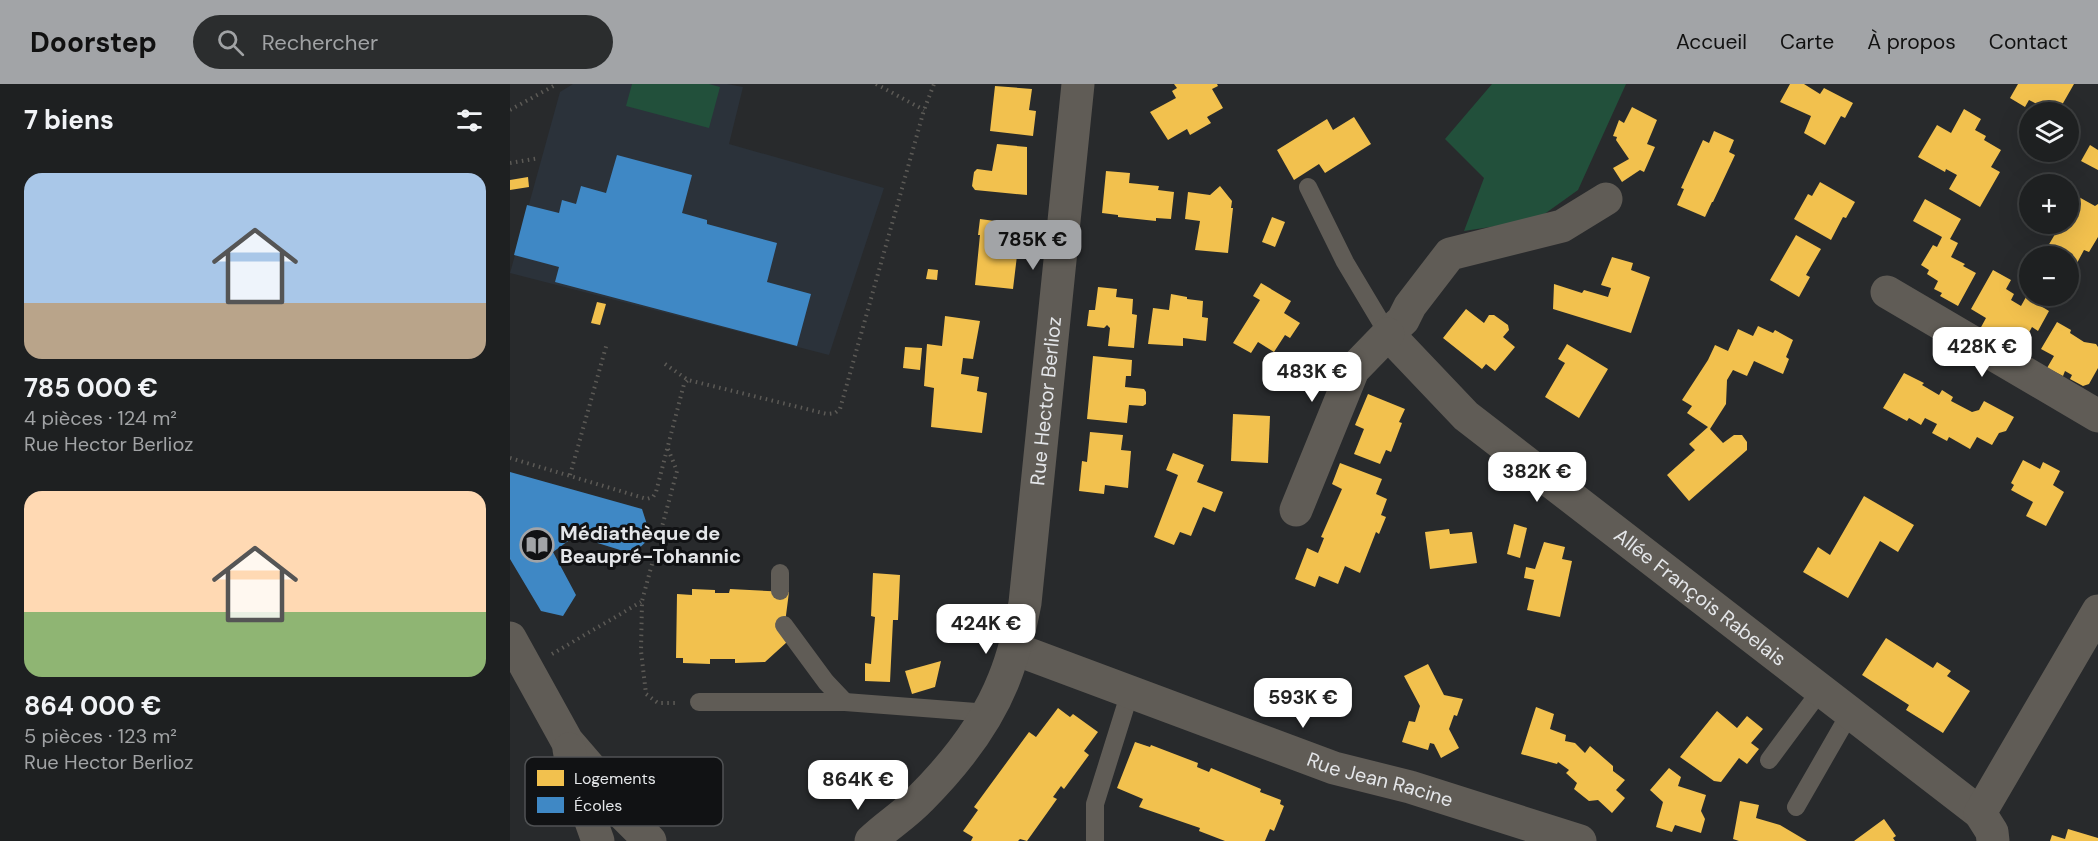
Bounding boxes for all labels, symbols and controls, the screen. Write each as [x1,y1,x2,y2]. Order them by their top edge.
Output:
search box [193,15,613,69]
text: Doorstep [30,24,157,61]
icon: search [214,26,247,59]
text: Rechercher [262,28,378,57]
text: Accueil [1676,28,1747,56]
text: Carte [1780,28,1834,56]
text: À propos [1867,28,1956,56]
text: Contact [1989,28,2068,56]
map controls [2019,102,2079,306]
button: layers [2019,102,2079,162]
text: 7 biens [24,103,114,137]
icon: filters [453,104,486,137]
button: + [2019,174,2079,234]
icon: home [201,212,309,320]
pin: 785K € [984,220,1082,271]
text: 785K € [998,226,1068,252]
button: − [2019,246,2079,306]
street label: Rue Hector Berlioz [1024,315,1067,487]
pin: 428K € [1933,327,2031,378]
text: 428K € [1947,333,2017,359]
pin: 483K € [1263,352,1361,403]
text: 483K € [1276,358,1348,384]
text: 785 000 € [24,371,158,405]
text: 4 pièces · 124 m² [24,405,177,431]
text: Rue Hector Berlioz [24,431,193,457]
pin: 382K € [1488,452,1586,503]
text: 382K € [1502,458,1572,484]
place label: Médiathèque de Beaupré-Tohannic [560,520,741,569]
street label: Allée François Rabelais [1609,522,1792,672]
library icon: Médiathèque de Beaupré-Tohannic [519,527,555,563]
icon: home [201,530,309,638]
pin: 424K € [937,604,1035,655]
text: 424K € [951,610,1021,636]
pin: 593K € [1254,678,1352,729]
text: 593K € [1268,684,1338,710]
text: 864 000 € [24,689,162,723]
text: 5 pièces · 123 m² [24,723,177,749]
street label: Rue Jean Racine [1303,746,1456,813]
text: Rue Hector Berlioz [24,749,193,775]
legend [525,757,723,826]
pin: 864K € [809,760,907,811]
text: 864K € [822,766,894,792]
text: Logements [574,768,656,789]
text: Écoles [574,795,622,816]

